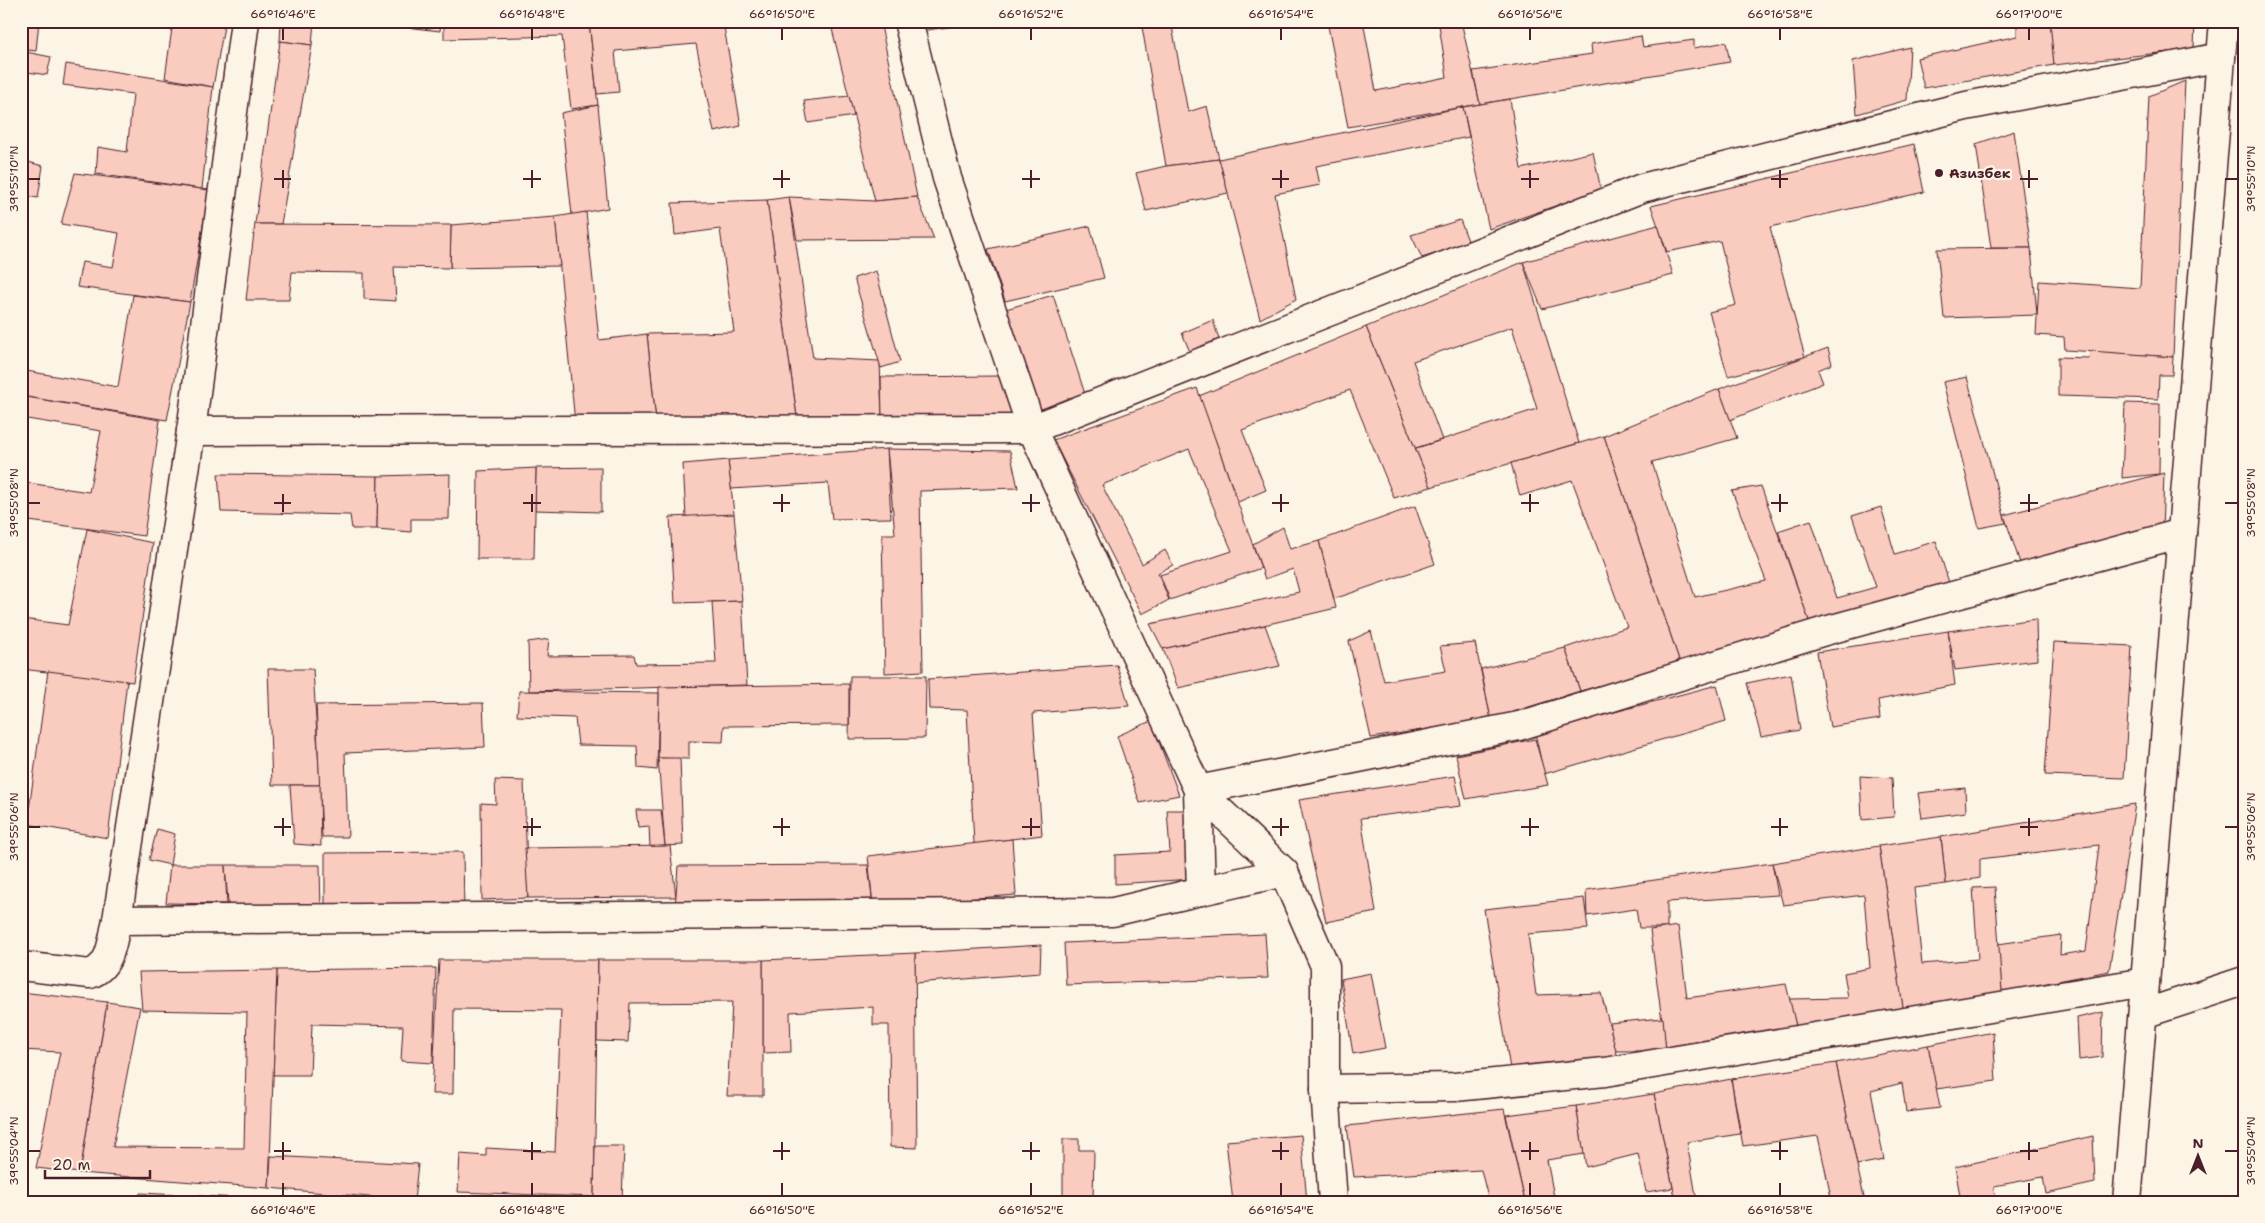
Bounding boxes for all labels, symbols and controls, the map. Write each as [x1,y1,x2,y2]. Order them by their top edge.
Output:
text: 66°16'46"E [250,6,316,22]
text: 66°16'48"E [499,6,565,22]
text: 66°16'50"E [749,6,815,22]
text: 66°16'52"E [998,6,1064,22]
text: 66°16'54"E [1248,6,1314,22]
text: 66°16'56"E [1497,6,1563,22]
text: 66°16'58"E [1747,6,1813,22]
text: 66°17'00"E [1995,6,2063,22]
text: 39°55'10"N [6,146,22,212]
text: 39°55'10"N [2243,146,2259,212]
place label: Азизбек [1949,164,2011,182]
marker: Азизбек [1933,167,1945,179]
text: 39°55'08"N [6,468,22,538]
text: 39°55'08"N [2243,468,2259,538]
text: 39°55'06"N [6,792,22,862]
text: 39°55'06"N [2243,792,2259,862]
text: 39°55'04"N [6,1116,22,1186]
text: 39°55'04"N [2243,1116,2259,1186]
north arrow [2172,1130,2222,1180]
text: N [2192,1134,2204,1152]
scale bar [45,1148,150,1180]
text: 20 m [52,1155,91,1175]
text: 66°16'46"E [250,1202,316,1218]
text: 66°16'48"E [499,1202,565,1218]
text: 66°16'50"E [749,1202,815,1218]
text: 66°16'52"E [998,1202,1064,1218]
text: 66°16'54"E [1248,1202,1314,1218]
text: 66°16'56"E [1497,1202,1563,1218]
text: 66°16'58"E [1747,1202,1813,1218]
text: 66°17'00"E [1995,1202,2063,1218]

